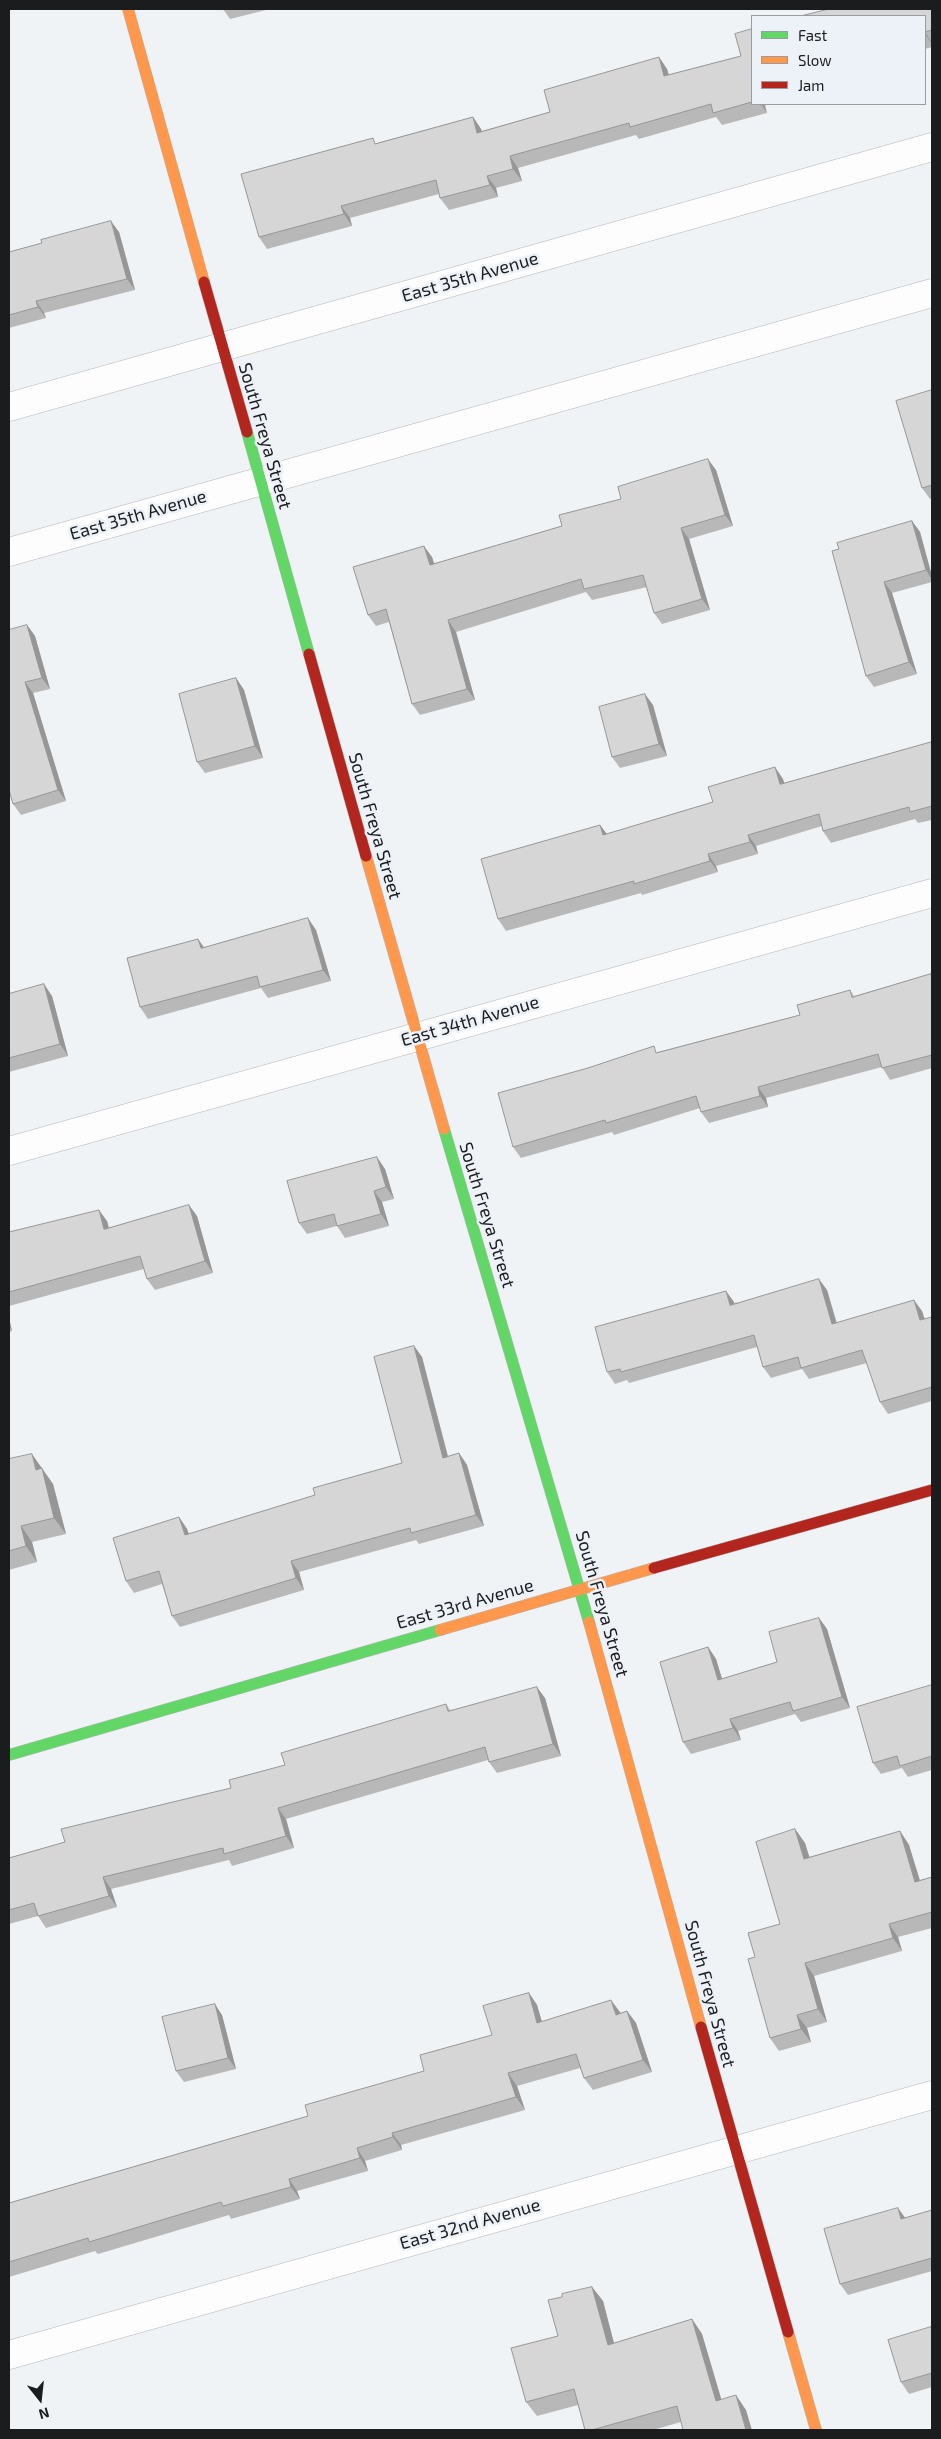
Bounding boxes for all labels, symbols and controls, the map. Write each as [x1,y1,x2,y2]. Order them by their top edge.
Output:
legend [751,15,926,105]
text: Fast [798,26,827,44]
text: Slow [798,51,832,69]
text: Jam [798,76,824,94]
street label: East 35th Avenue [399,247,541,307]
street label: South Freya Street [234,360,296,512]
street label: East 35th Avenue [67,485,209,545]
street label: South Freya Street [344,750,406,902]
street label: East 34th Avenue [398,991,542,1051]
street label: South Freya Street [455,1140,519,1290]
street label: South Freya Street [571,1528,633,1680]
street label: East 33rd Avenue [394,1574,536,1634]
street label: South Freya Street [680,1918,740,2070]
street label: East 32nd Avenue [397,2194,543,2254]
north arrow [15,2374,65,2424]
text: N [37,2404,51,2423]

